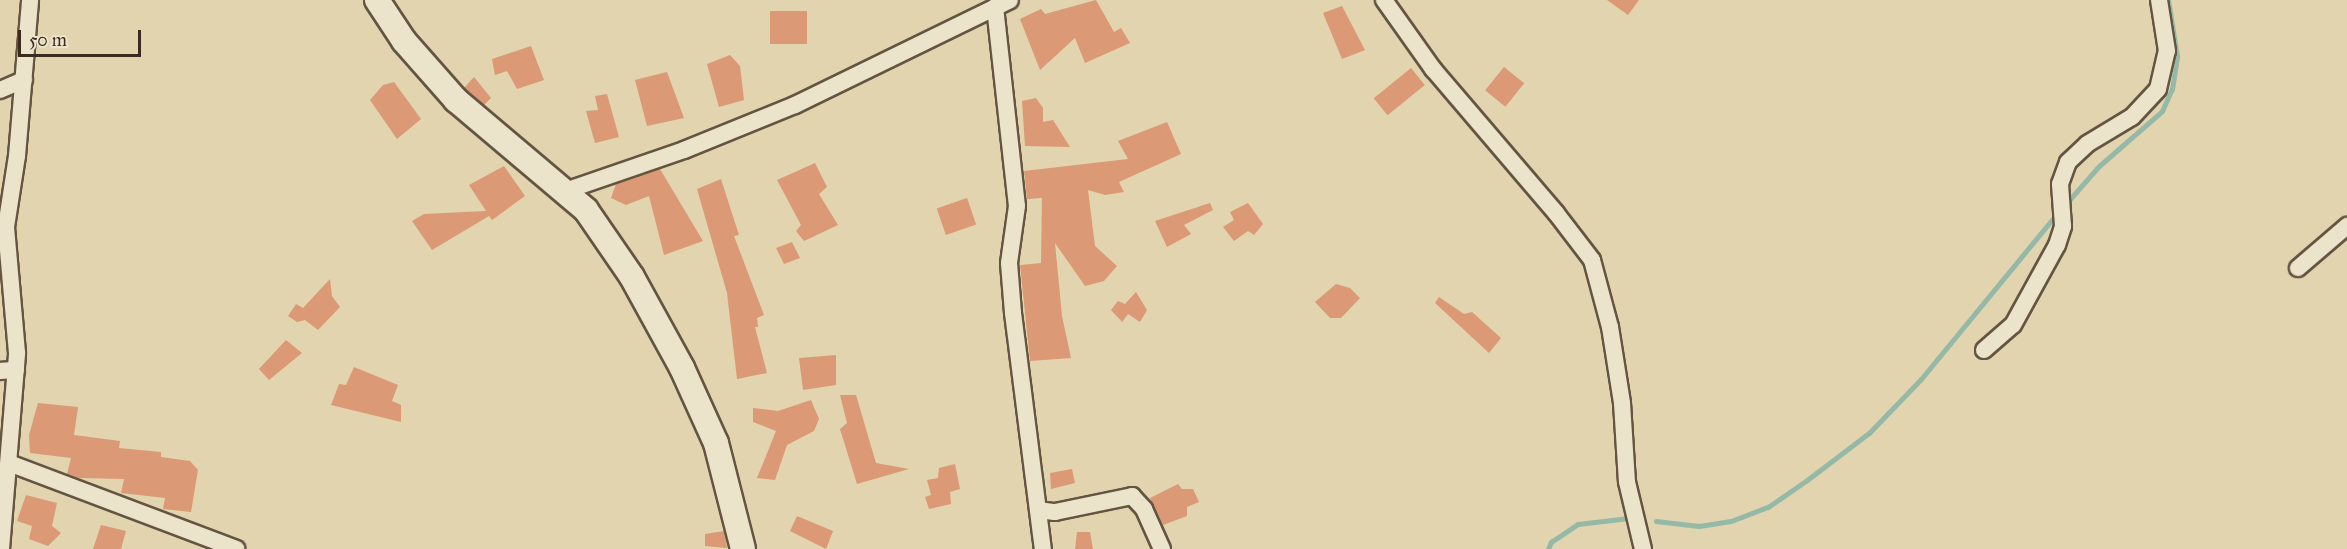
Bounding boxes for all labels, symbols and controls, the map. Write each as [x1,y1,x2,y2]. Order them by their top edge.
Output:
scale bar [21,18,144,56]
text: 50 m [29,29,67,51]

